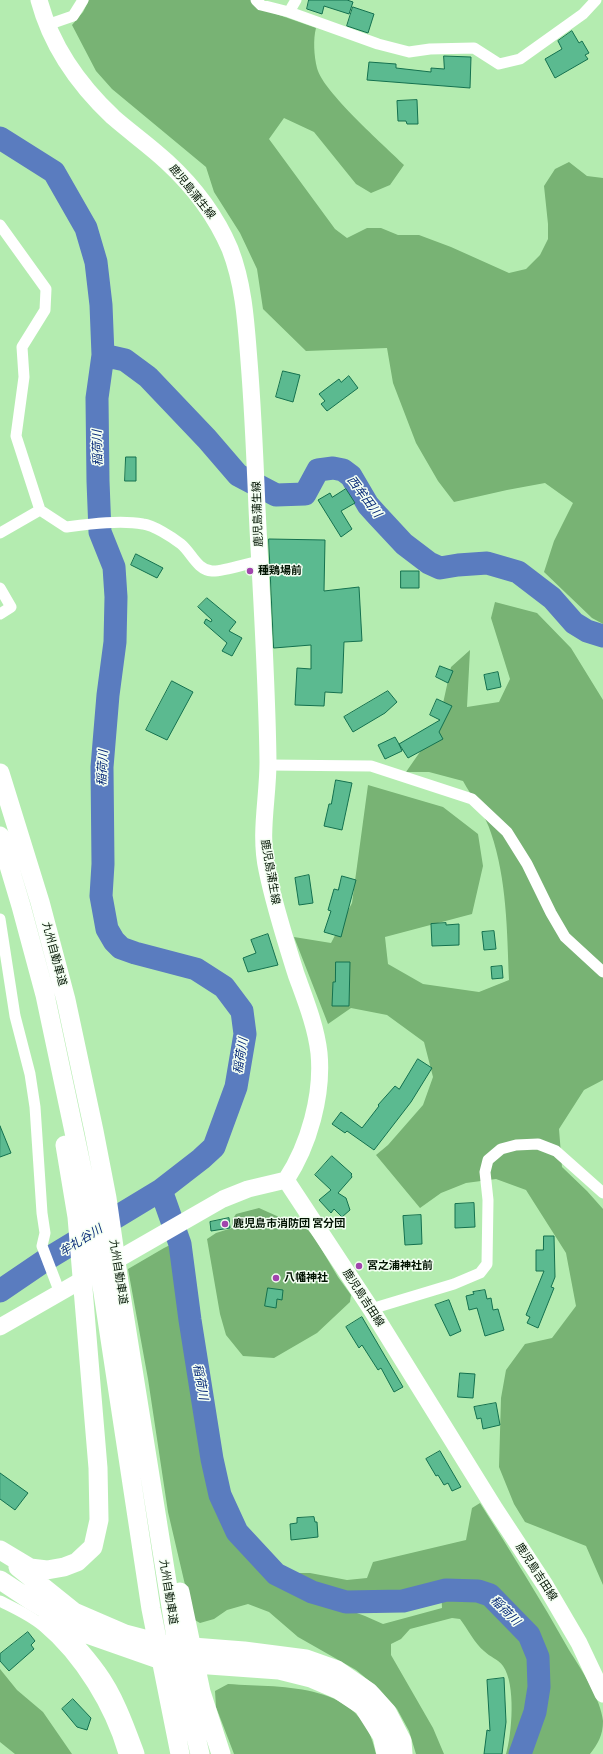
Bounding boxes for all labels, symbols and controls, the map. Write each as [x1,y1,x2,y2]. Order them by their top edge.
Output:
street label: 鹿児島蒲生線 [166,162,218,222]
water label: 稲荷川 [90,430,106,466]
water label: 西牟田川 [344,473,384,521]
street label: 鹿児島蒲生線 [250,481,266,547]
place label: 種鶏場前 [258,564,302,578]
marker: 種鶏場前 [245,566,255,576]
water label: 稲荷川 [95,750,111,786]
street label: 鹿児島蒲生線 [258,838,282,906]
street label: 九州自動車道 [39,920,69,988]
water label: 稲荷川 [231,1037,251,1075]
place label: 鹿児島市消防団 宮分団 [233,1217,345,1231]
marker: 鹿児島市消防団 宮分団 [220,1219,230,1229]
water label: 牟礼谷川 [57,1222,105,1260]
street label: 九州自動車道 [106,1238,130,1306]
place label: 宮之浦神社前 [367,1259,433,1273]
marker: 宮之浦神社前 [354,1261,364,1271]
street label: 鹿児島吉田線 [339,1267,387,1329]
place label: 八幡神社 [284,1271,328,1285]
marker: 八幡神社 [271,1273,281,1283]
water label: 稲荷川 [190,1363,210,1401]
street label: 鹿児島吉田線 [512,1541,560,1603]
street label: 九州自動車道 [156,1558,180,1626]
water label: 稲荷川 [487,1593,523,1629]

